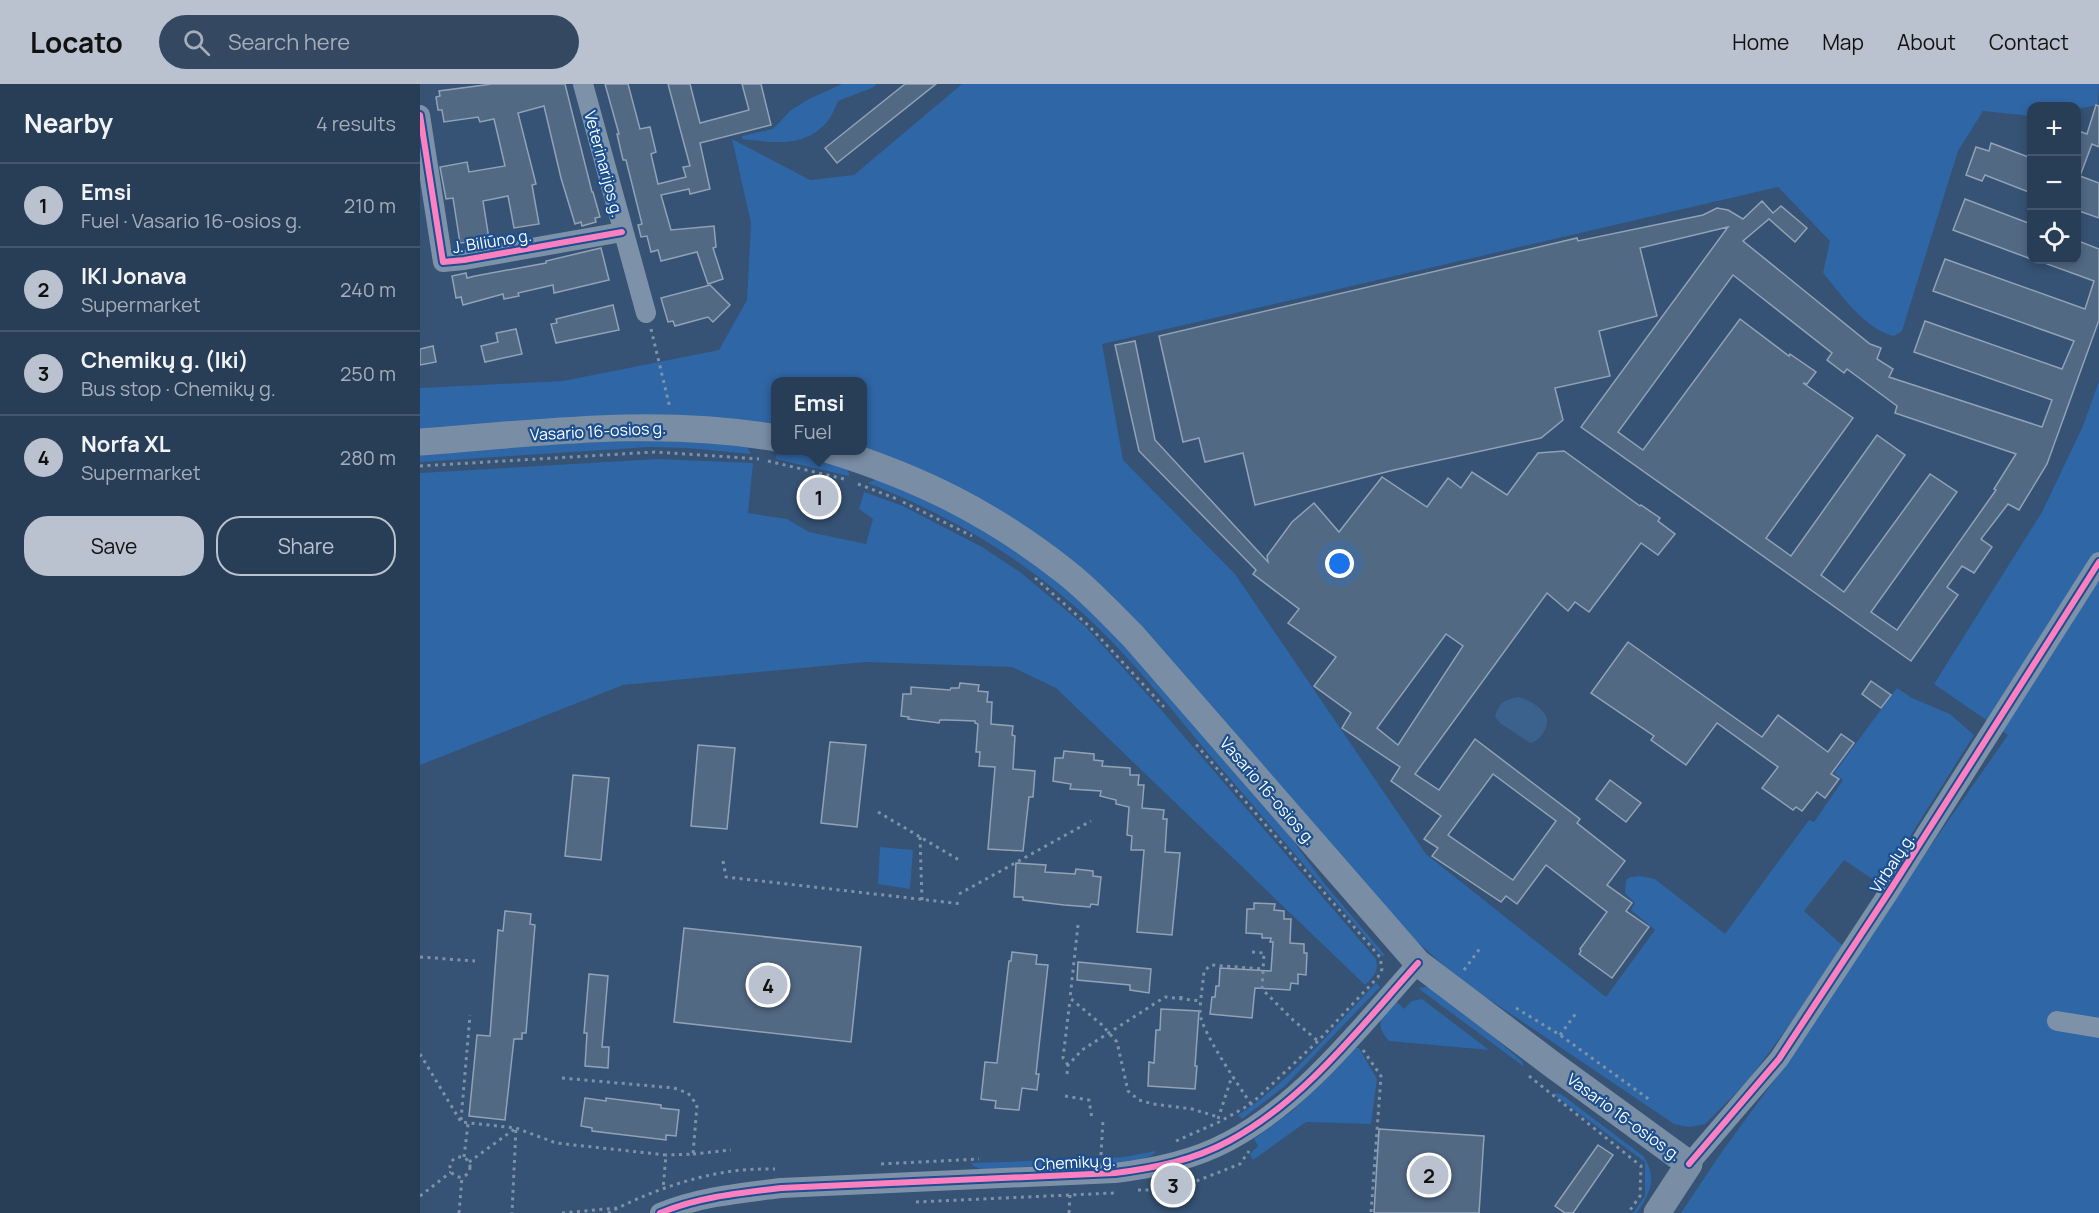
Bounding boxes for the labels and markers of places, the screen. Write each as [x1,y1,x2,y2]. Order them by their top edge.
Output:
pin: 1 [800,474,838,520]
pin: 4 [748,962,788,1008]
pin: 2 [1410,1152,1448,1198]
pin: 3 [1154,1162,1192,1208]

